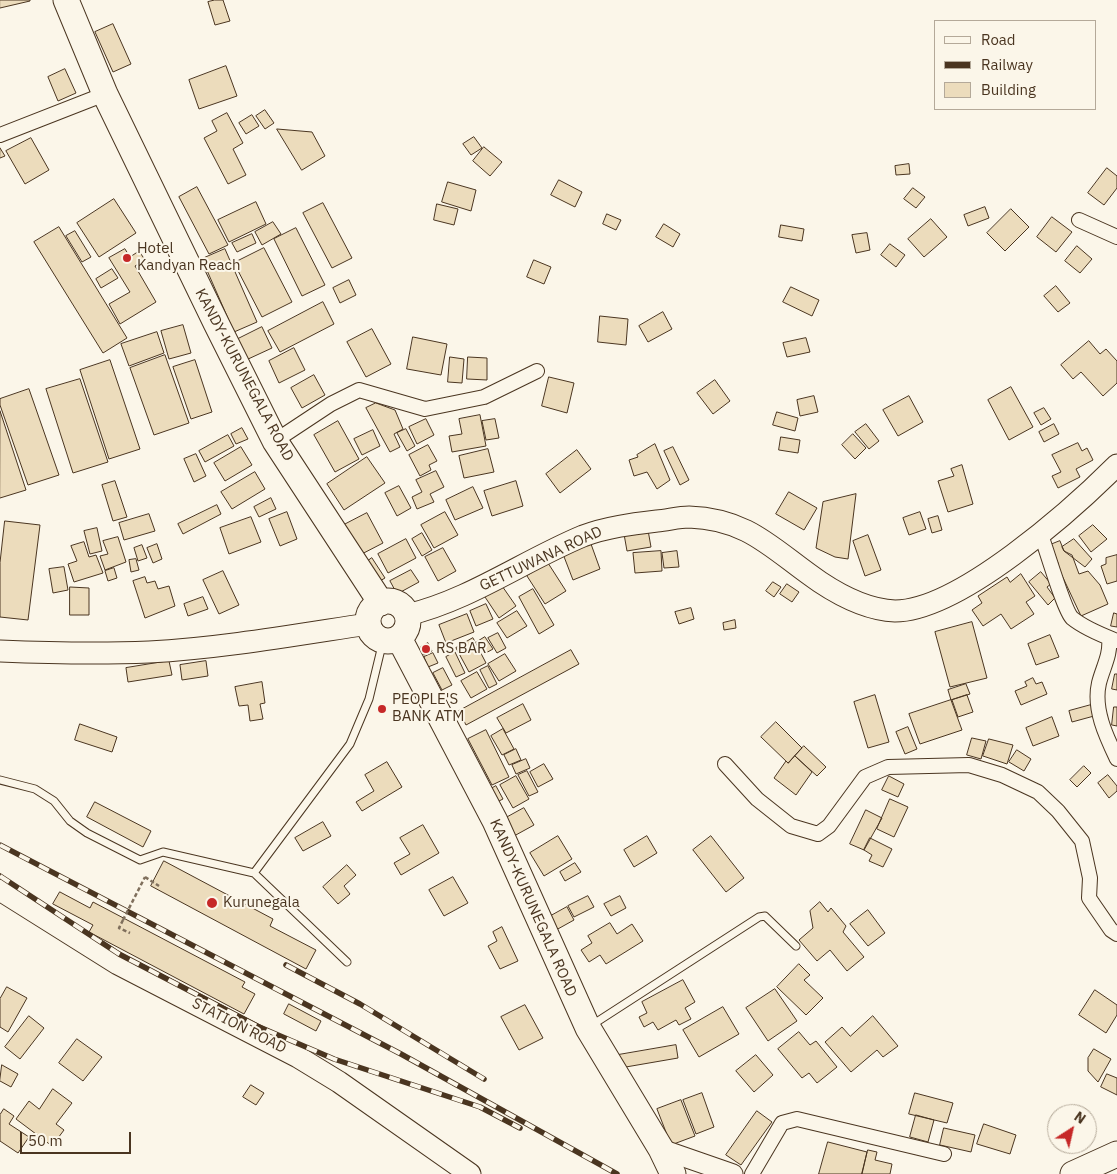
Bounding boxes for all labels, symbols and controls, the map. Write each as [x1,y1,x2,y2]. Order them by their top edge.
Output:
legend [934,20,1097,110]
text: Road [981,30,1016,49]
text: Railway [981,55,1033,74]
text: Building [981,80,1036,99]
place label: Hotel Kandyan Reach [137,240,241,275]
marker: Hotel Kandyan Reach [121,252,133,264]
street label: KANDY-KURUNEGALA ROAD [191,286,297,464]
street label: GETTUWANA ROAD [477,523,605,595]
place label: RS BAR [436,640,487,658]
marker: RS BAR [420,643,432,655]
place label: PEOPLE'S BANK ATM [392,691,464,726]
marker: PEOPLE'S BANK ATM [376,703,388,715]
street label: KANDY-KURUNEGALA ROAD [486,816,580,1000]
place label: Kurunegala [223,894,300,912]
marker: Kurunegala [205,896,219,910]
street label: STATION ROAD [189,994,289,1058]
north arrow [1047,1104,1097,1154]
text: N [1071,1107,1089,1128]
scale bar [22,1122,134,1154]
text: 50 m [28,1131,63,1150]

